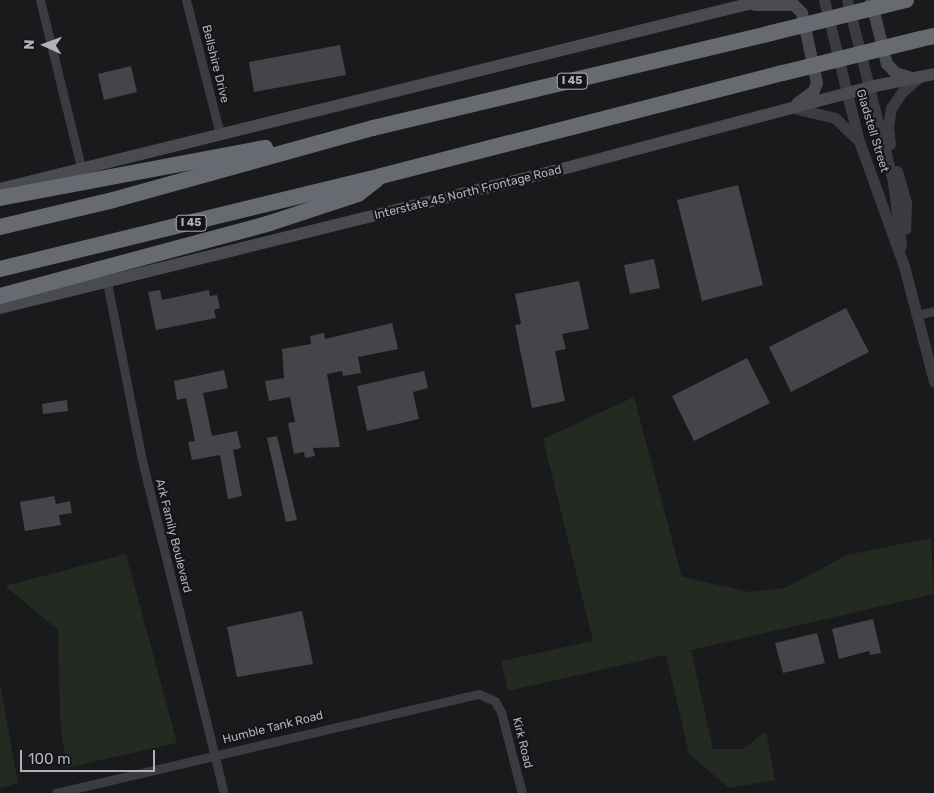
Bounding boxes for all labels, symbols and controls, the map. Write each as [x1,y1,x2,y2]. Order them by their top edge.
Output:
north arrow [20,20,70,70]
street label: Bellshire Drive [198,24,232,104]
text: N [21,39,38,50]
road number: I 45 [556,72,588,90]
street label: Gladstell Street [853,88,891,174]
street label: Interstate 45 North Frontage Road [373,163,563,223]
road number: I 45 [175,214,207,232]
street label: Ark Family Boulevard [152,477,194,595]
street label: Humble Tank Road [221,708,325,748]
street label: Kirk Road [509,716,535,770]
scale bar [22,740,158,772]
text: 100 m [28,750,70,768]

